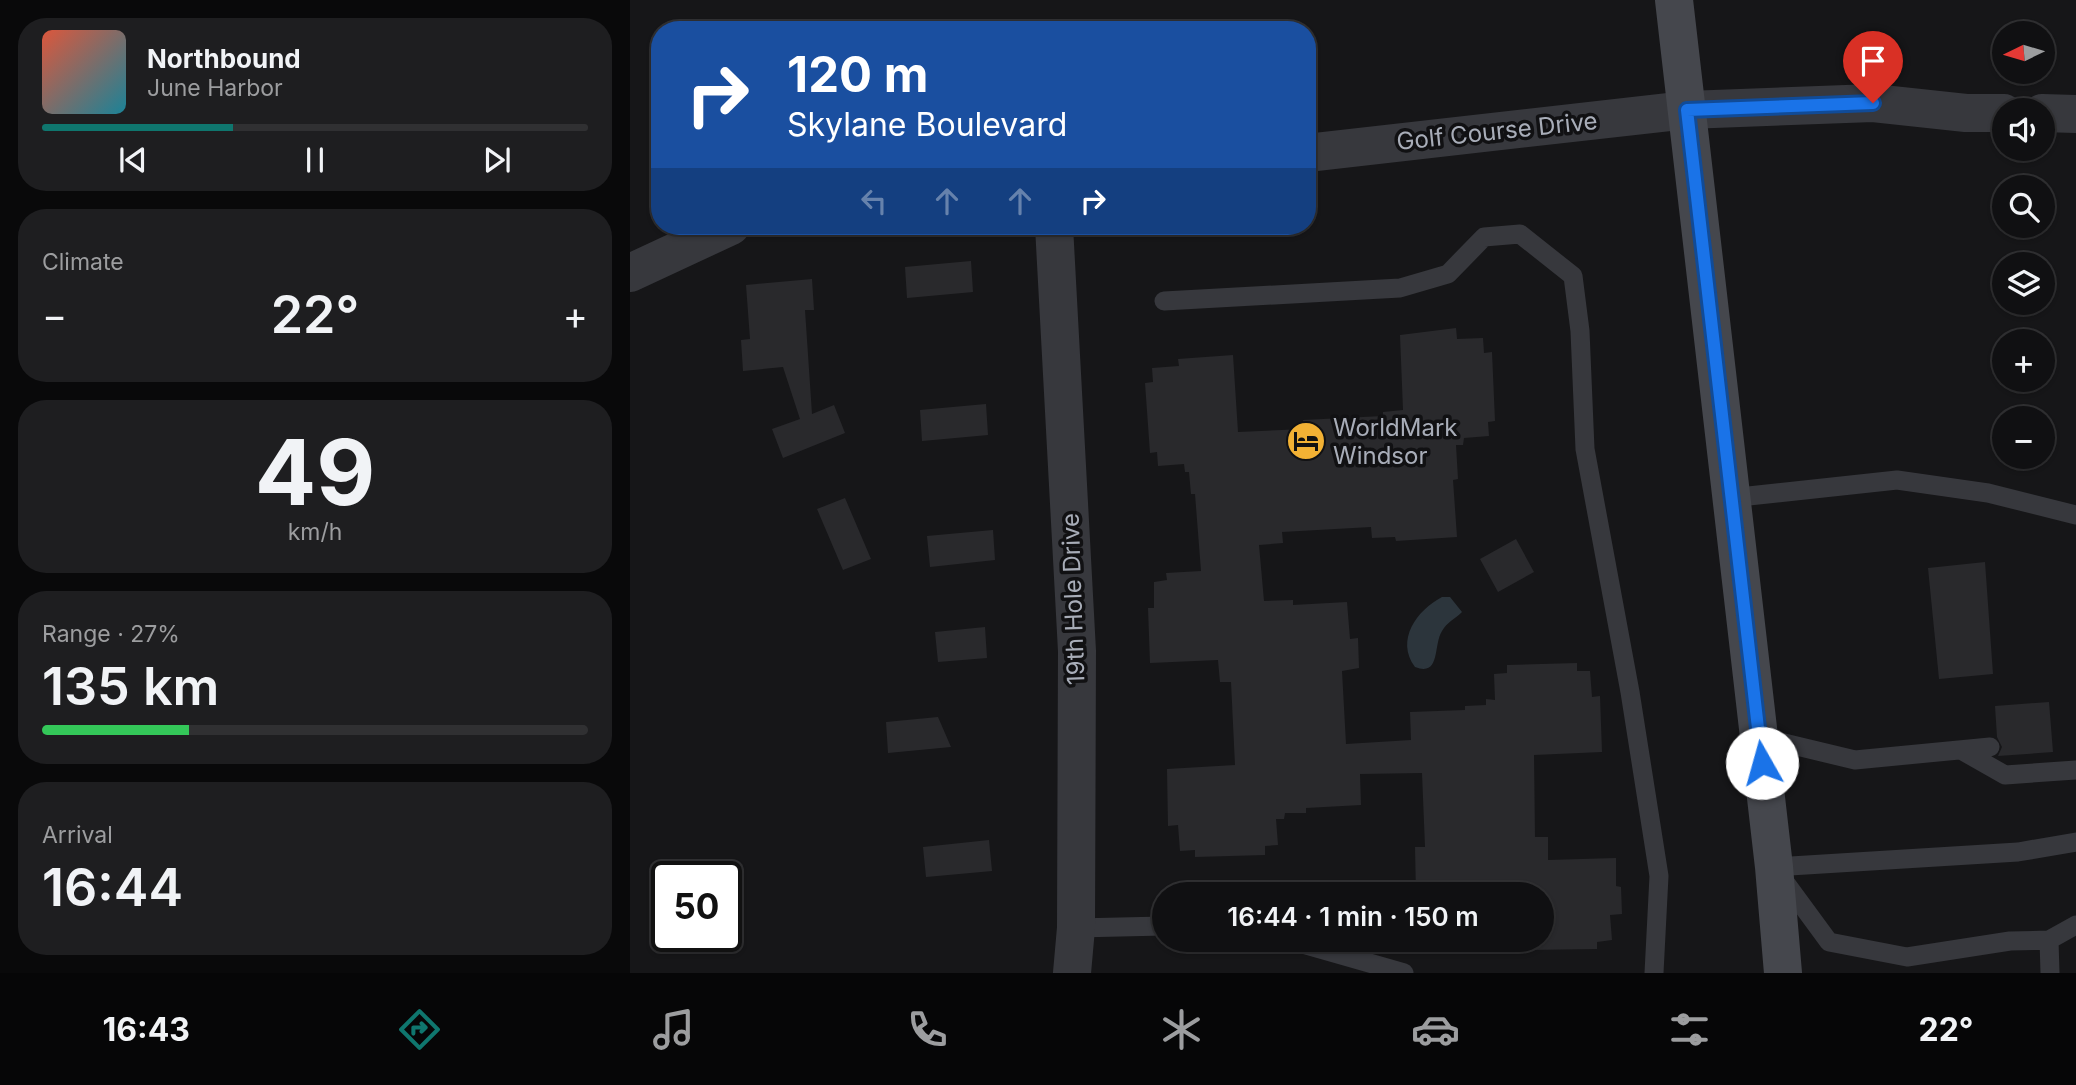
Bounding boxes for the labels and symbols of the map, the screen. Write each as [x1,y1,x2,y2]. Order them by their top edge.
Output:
north arrow [1992,21,2054,84]
pin [1843,31,1903,103]
street label: Golf Course Drive [1395,106,1599,156]
place label: WorldMark Windsor [1333,413,1457,470]
hotel icon: WorldMark Windsor [1285,420,1327,462]
street label: 19th Hole Drive [1056,512,1090,686]
position arrow [1725,726,1799,800]
speed limit sign: 50 [651,861,742,952]

